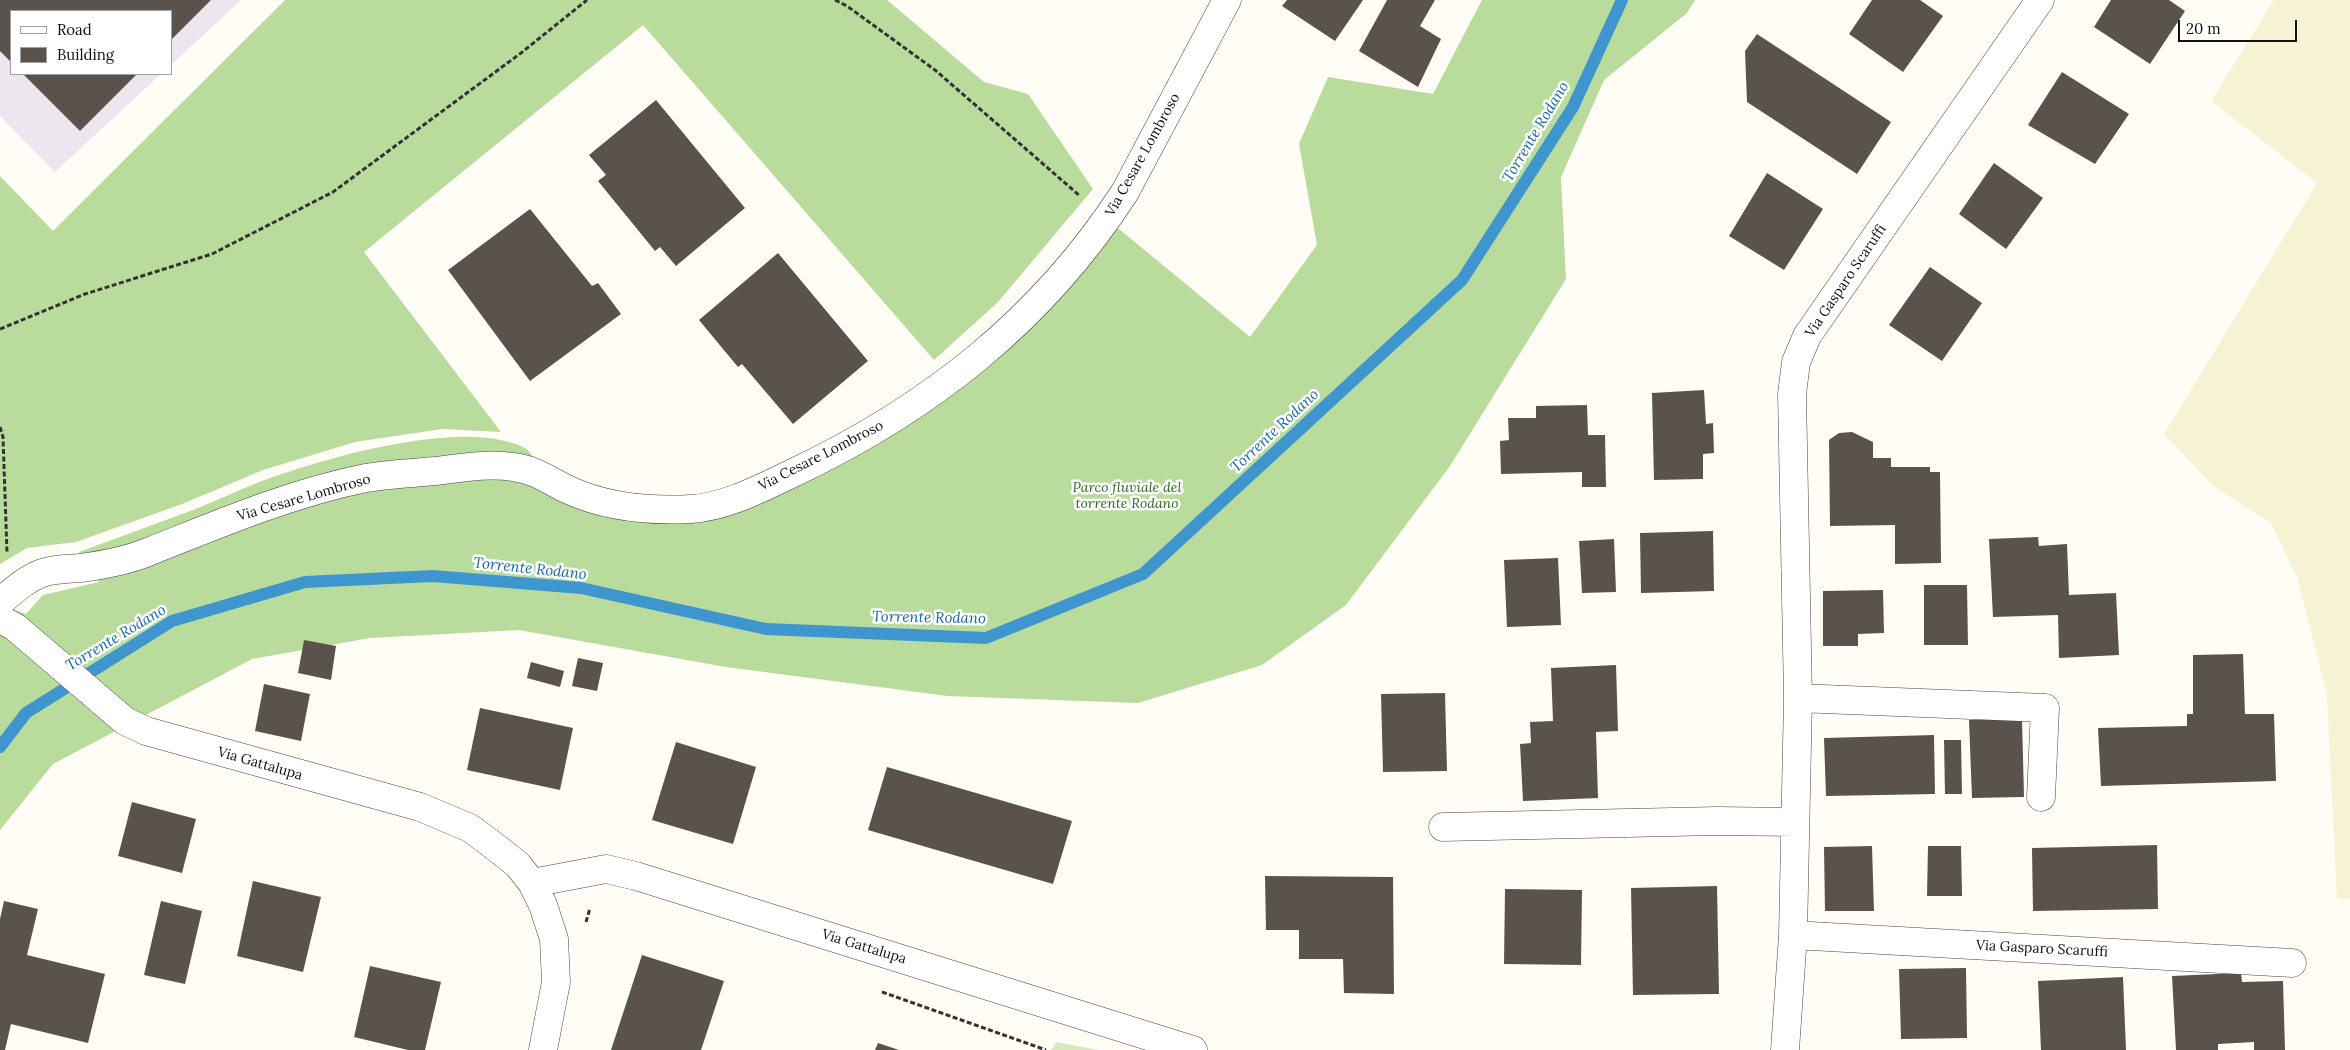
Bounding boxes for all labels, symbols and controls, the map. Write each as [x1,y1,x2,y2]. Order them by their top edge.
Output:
legend [10,10,172,75]
scale bar [2180,10,2299,42]
text: 20 m [2186,19,2221,38]
text: Road [57,20,92,39]
text: Building [57,45,114,64]
water label: Torrente Rodano [1499,79,1573,185]
street label: Via Cesare Lombroso [1102,91,1184,219]
street label: Via Gasparo Scaruffi [1802,222,1890,340]
water label: Torrente Rodano [1227,386,1323,476]
street label: Via Cesare Lombroso [756,417,886,495]
street label: Via Cesare Lombroso [235,471,373,525]
park label: Parco fluviale del torrente Rodano [1073,480,1181,512]
water label: Torrente Rodano [473,554,587,584]
water label: Torrente Rodano [63,601,169,675]
water label: Torrente Rodano [872,608,986,628]
street label: Via Gattalupa [216,744,304,784]
street label: Via Gattalupa [820,926,908,968]
street label: Via Gasparo Scaruffi [1976,937,2108,961]

